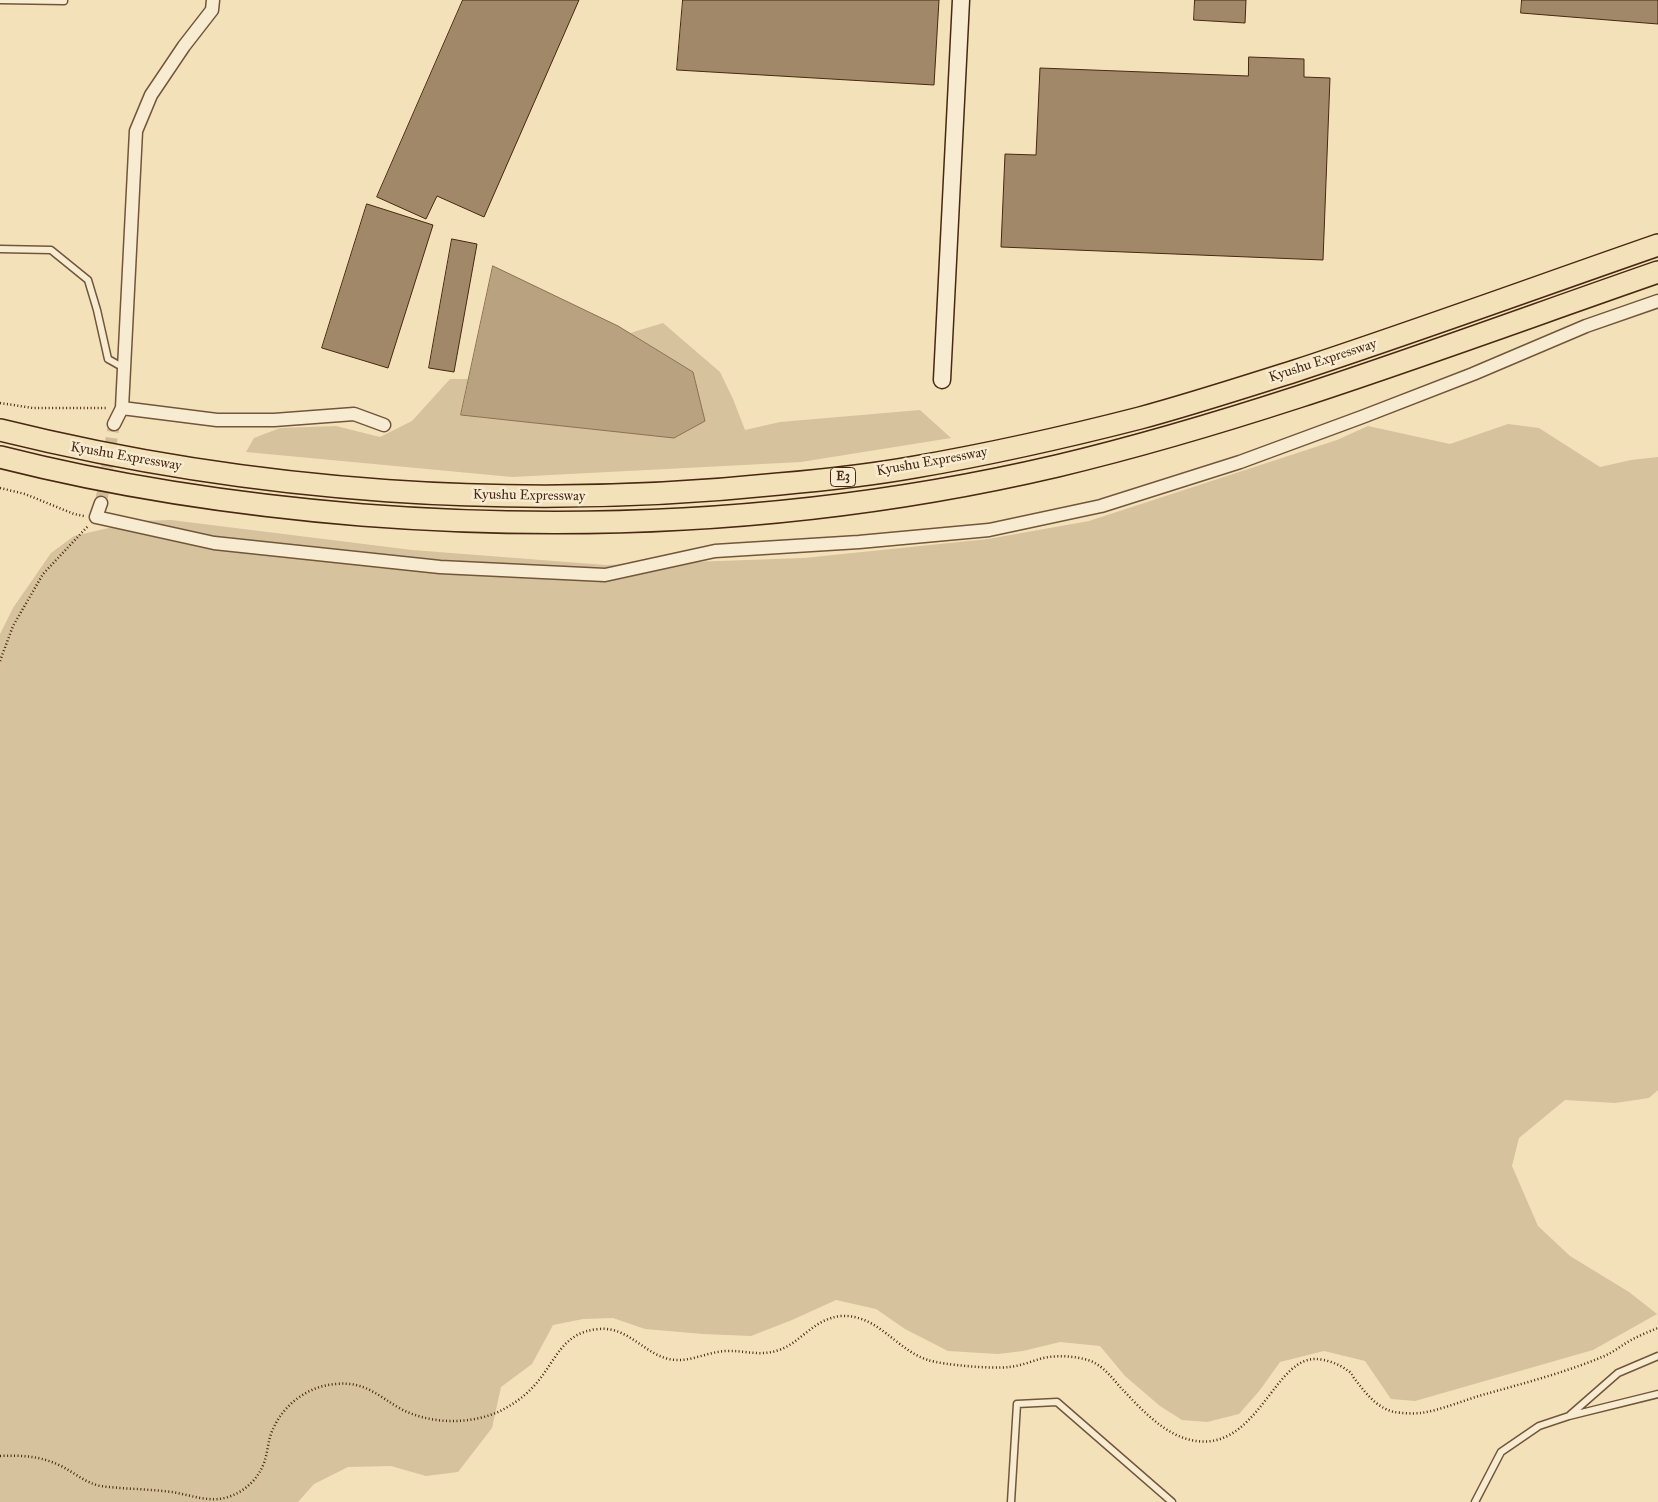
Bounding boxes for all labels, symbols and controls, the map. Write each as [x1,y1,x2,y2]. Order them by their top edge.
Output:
street label: Kyushu Expressway [1267,336,1379,386]
street label: Kyushu Expressway [69,439,183,475]
street label: Kyushu Expressway [875,444,989,480]
road number: E3 [830,468,856,487]
street label: Kyushu Expressway [473,487,585,505]

